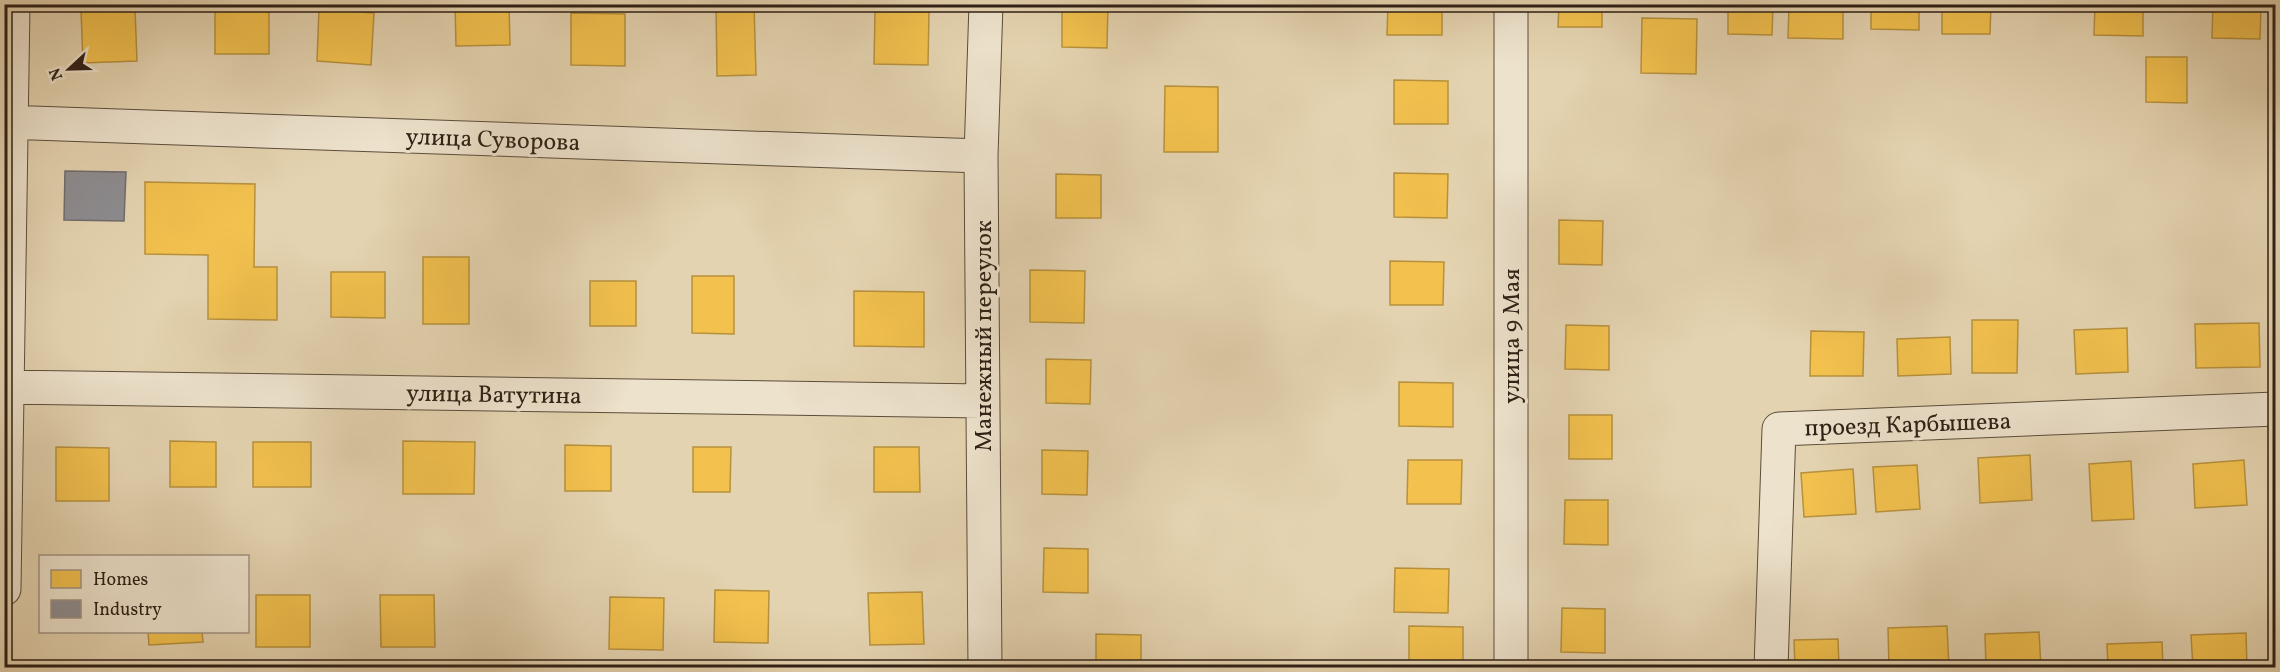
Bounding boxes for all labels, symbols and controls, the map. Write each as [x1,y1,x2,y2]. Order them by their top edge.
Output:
north arrow [39,39,99,99]
text: N [44,64,69,83]
street label: улица Суворова [405,121,581,161]
street label: Манежный переулок [968,220,1002,452]
street label: улица 9 Мая [1496,268,1530,404]
street label: улица Ватутина [406,377,582,415]
street label: проезд Карбышева [1804,405,2012,447]
legend [39,555,249,633]
text: Homes [93,568,148,593]
text: Industry [93,598,162,623]

